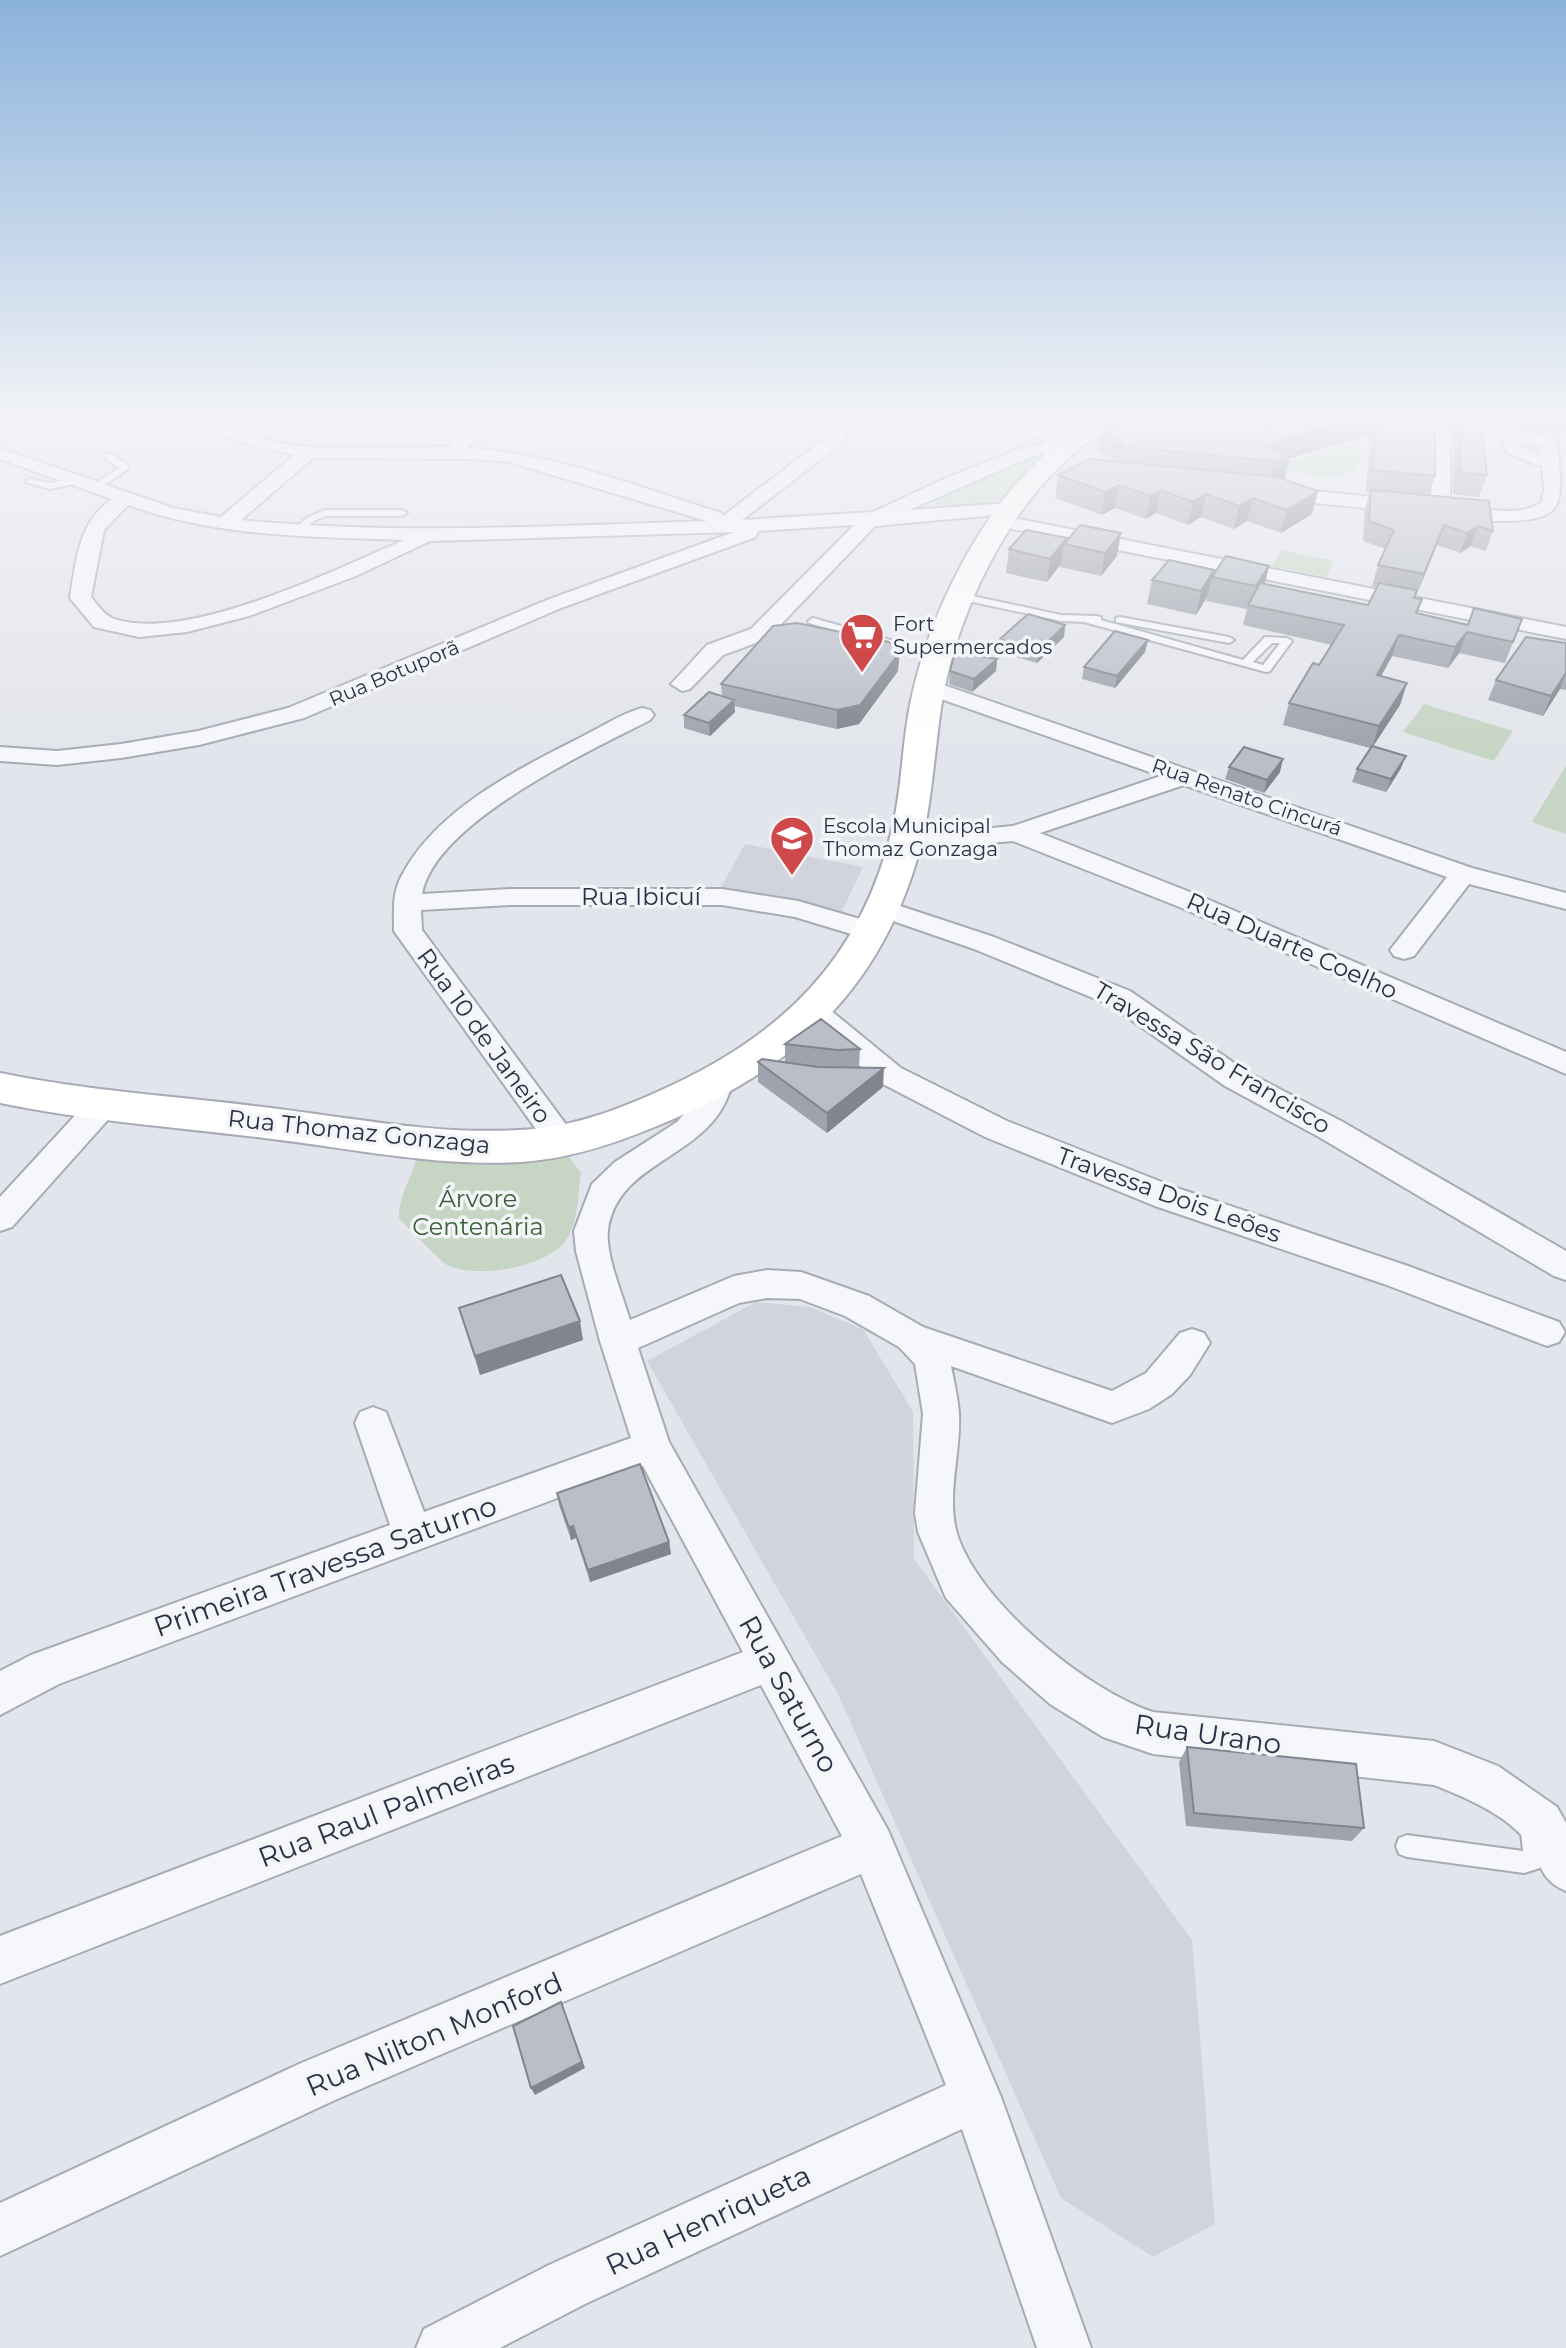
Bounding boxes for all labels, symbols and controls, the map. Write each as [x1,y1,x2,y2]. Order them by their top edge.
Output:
supermarket icon: Fort Supermercados [838,611,886,674]
place label: Fort Supermercados [893,612,1052,659]
street label: Rua Botuporã [325,635,463,711]
street label: Rua Renato Cincurá [1149,753,1345,841]
school or university icon: Escola Municipal Thomaz Gonzaga [768,814,816,877]
place label: Escola Municipal Thomaz Gonzaga [823,814,998,861]
street label: Rua Ibicuí [581,882,703,911]
street label: Rua Duarte Coelho [1182,886,1402,1005]
street label: Rua 10 de Janeiro [411,942,558,1129]
street label: Travessa São Francisco [1089,975,1336,1140]
street label: Rua Thomaz Gonzaga [226,1103,492,1160]
street label: Travessa Dois Leões [1053,1141,1285,1249]
park label: Árvore Centenária [412,1184,544,1241]
street label: Primeira Travessa Saturno [149,1488,501,1644]
street label: Rua Saturno [732,1610,846,1778]
street label: Rua Urano [1132,1707,1284,1761]
street label: Rua Raul Palmeiras [253,1746,519,1874]
street label: Rua Nilton Monford [301,1965,567,2103]
street label: Rua Henriqueta [600,2158,816,2282]

